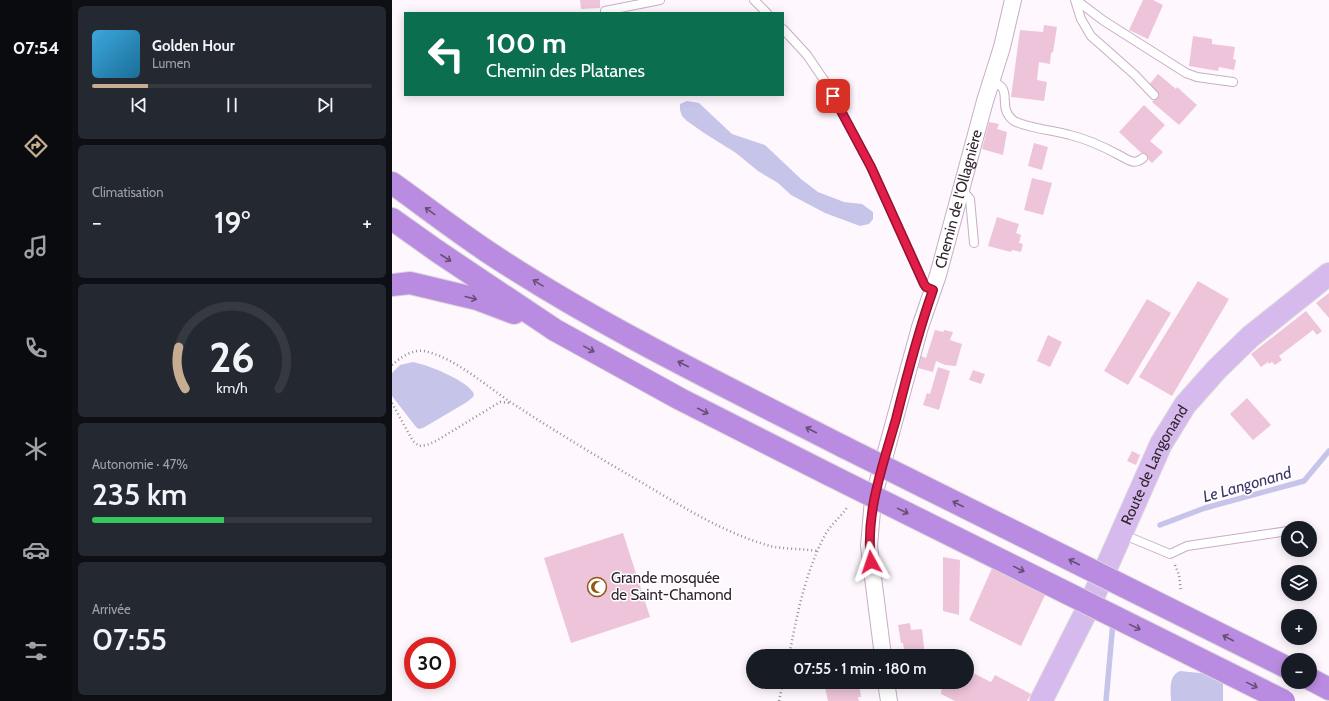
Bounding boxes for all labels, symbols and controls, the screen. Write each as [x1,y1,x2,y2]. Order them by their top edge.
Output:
text: 100 m [486,26,567,60]
icon: left [420,28,472,80]
text: 07:54 [13,37,59,59]
text: Golden Hour [152,37,235,55]
text: Lumen [152,55,191,71]
text: Chemin des Platanes [486,60,645,82]
pin [816,79,850,113]
icon: arrive [822,85,844,107]
icon: previous [128,94,150,116]
icon: pause [221,94,243,116]
icon: next [314,94,336,116]
street label: Chemin de l'Ollagnière [931,127,986,271]
icon: directions [22,132,50,160]
text: Climatisation [92,184,164,200]
text: 19° [214,204,250,241]
one-way arrow [424,207,435,215]
text: − [92,209,102,236]
text: + [362,209,372,236]
icon: music [22,233,50,261]
one-way arrow [441,254,452,262]
one-way arrow [533,279,544,287]
one-way arrow [464,294,477,302]
text: 26 [209,331,255,381]
icon: phone [22,334,50,362]
one-way arrow [583,345,595,353]
one-way arrow [677,360,689,368]
text: km/h [216,378,248,396]
street label: Route de Langonand [1117,402,1192,528]
one-way arrow [697,408,709,415]
one-way arrow [805,426,817,433]
icon: climate [22,435,50,463]
text: Autonomie · 47% [92,456,188,472]
water label: Le Langonand [1201,463,1294,506]
text: 235 km [92,476,187,513]
one-way arrow [952,500,964,507]
one-way arrow [896,508,908,515]
map controls [1281,521,1317,689]
button: search [1281,521,1317,557]
icon: car [22,536,50,564]
position arrow [850,541,892,583]
one-way arrow [1068,558,1080,565]
button: layers [1281,565,1317,601]
one-way arrow [1013,566,1025,573]
place label: Grande mosquée de Saint-Chamond [611,569,732,604]
mosque icon: Grande mosquée de Saint-Chamond [586,576,608,598]
text: Arrivée [92,601,131,617]
button: + [1281,609,1317,645]
text: 07:55 [92,621,167,658]
one-way arrow [1129,624,1141,631]
one-way arrow [1222,634,1234,642]
icon: filters [22,637,50,665]
speed limit sign: 30 [404,637,456,689]
button: − [1281,653,1317,689]
text: 07:55 · 1 min · 180 m [794,660,926,678]
one-way arrow [1245,682,1257,689]

